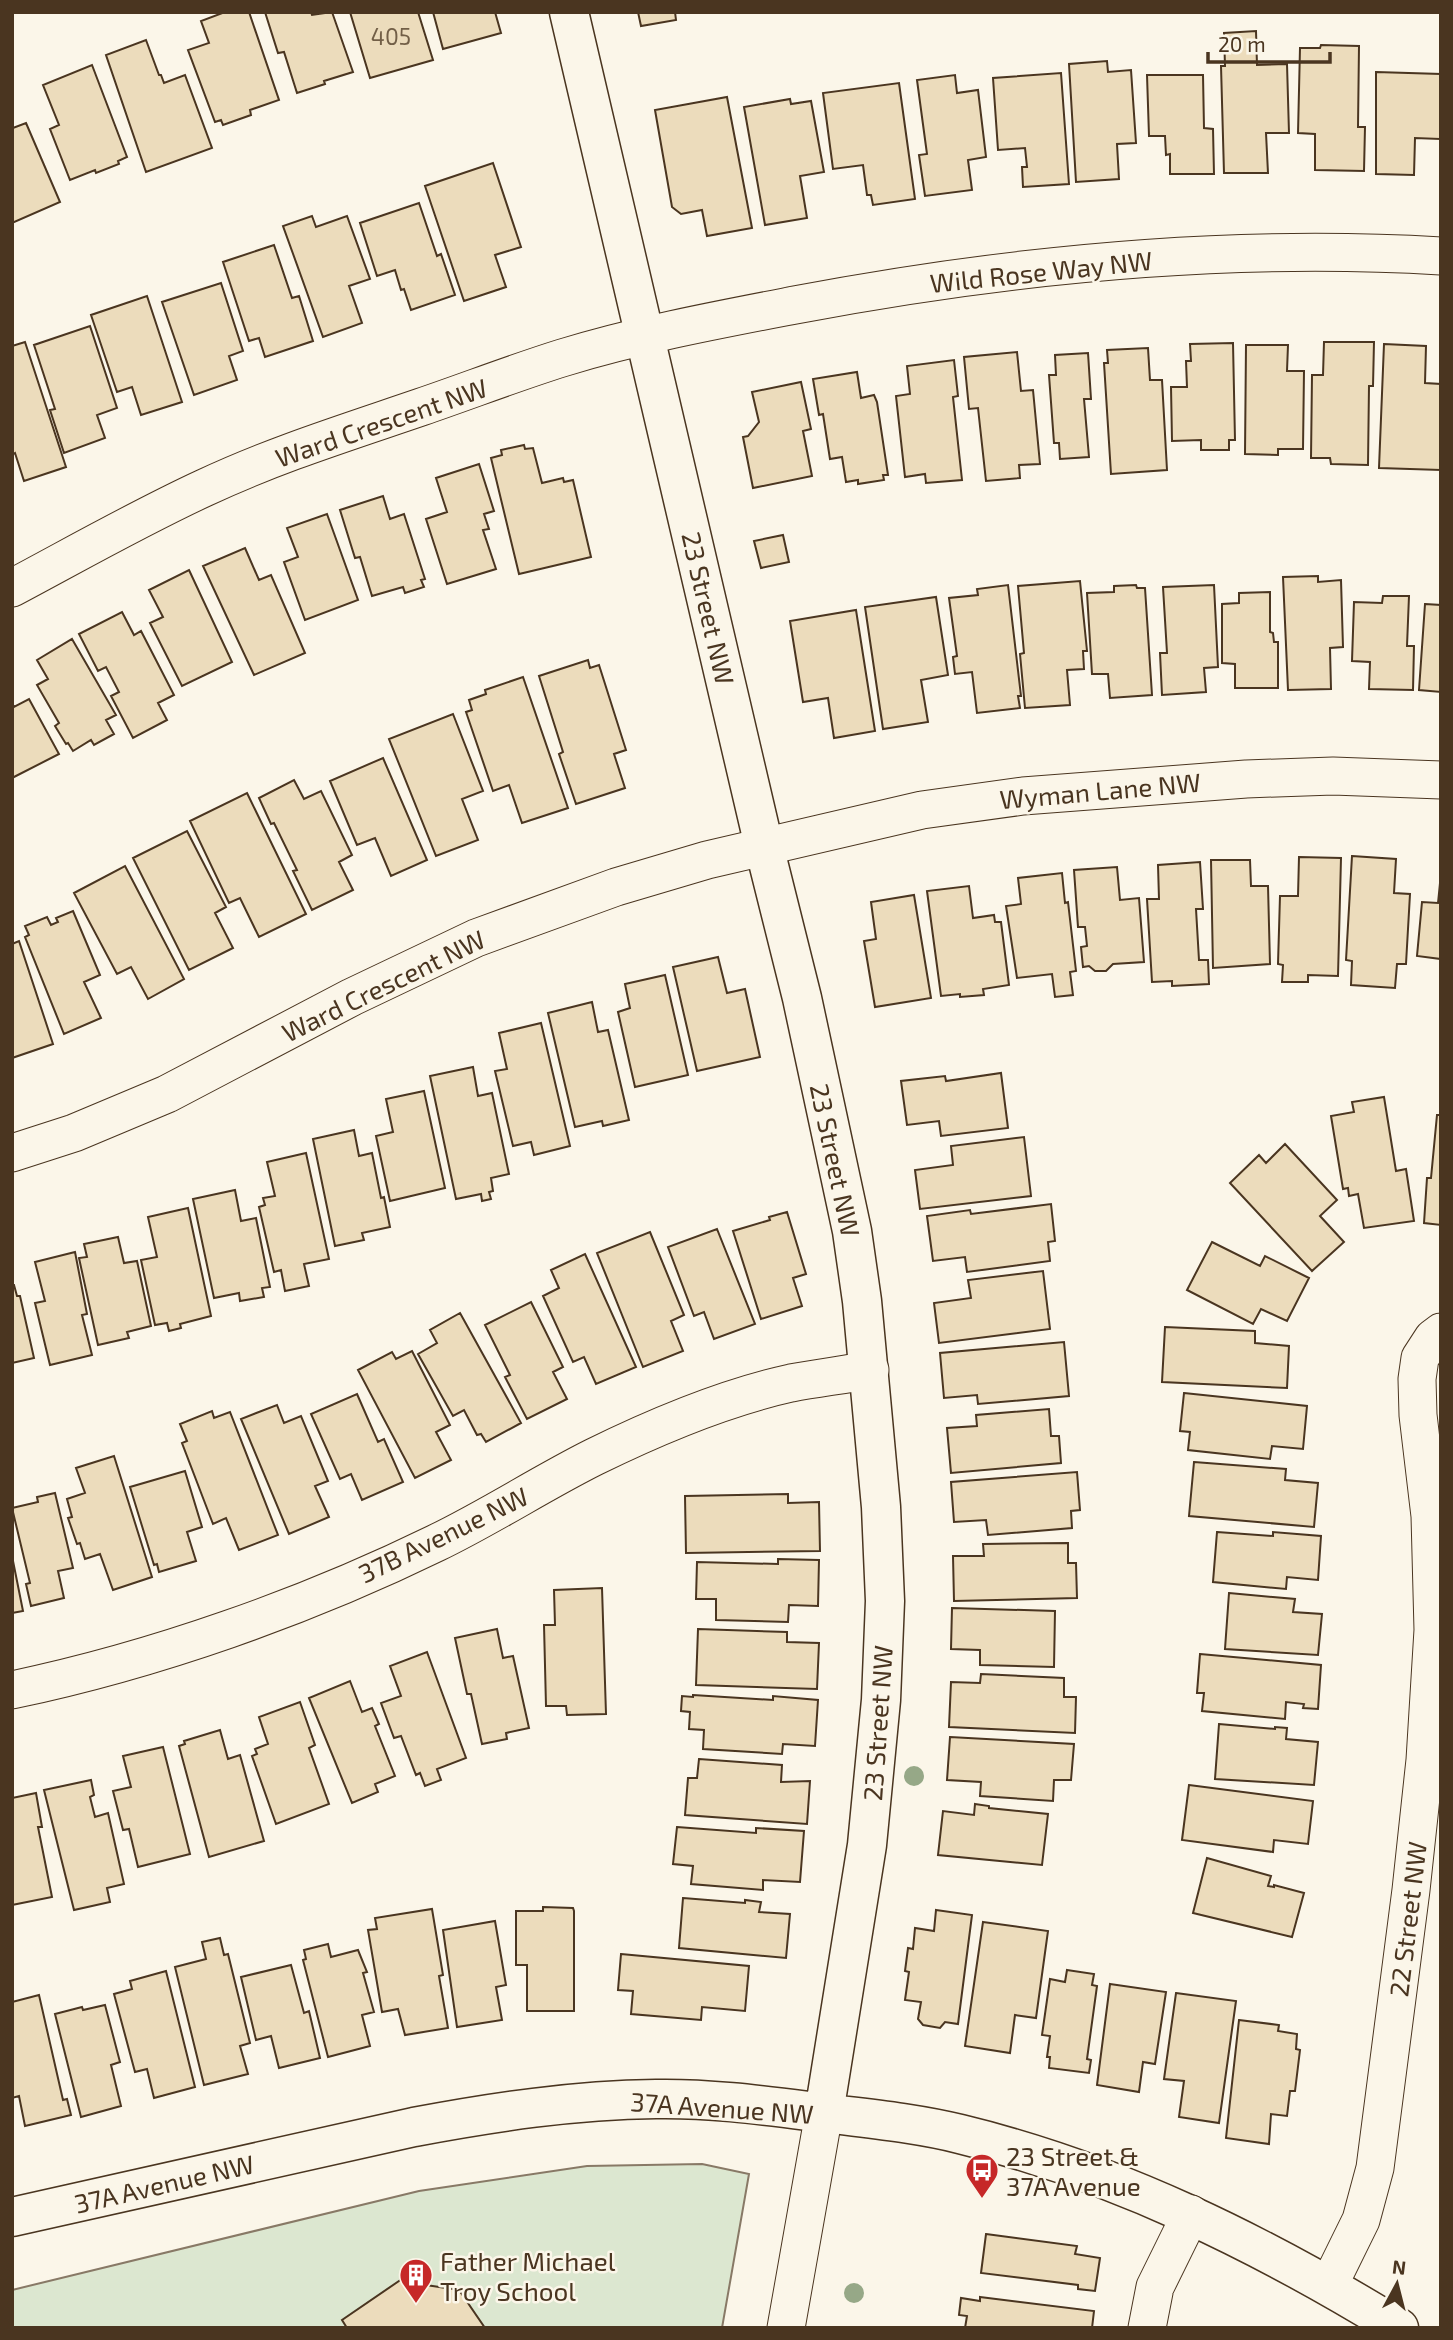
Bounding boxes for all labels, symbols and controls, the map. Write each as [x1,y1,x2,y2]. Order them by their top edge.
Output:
scale bar [1208,21,1330,65]
house number: 405 [371,22,411,50]
text: 20 m [1218,31,1266,56]
street label: Wild Rose Way NW [928,244,1154,298]
street label: Ward Crescent NW [271,371,491,473]
street label: 23 Street NW [676,529,742,687]
street label: Wyman Lane NW [998,766,1202,814]
street label: Ward Crescent NW [277,922,489,1048]
street label: 23 Street NW [805,1081,867,1239]
street label: 37B Avenue NW [353,1480,533,1588]
street label: 23 Street NW [856,1644,898,1802]
street label: 22 Street NW [1382,1840,1432,1998]
street label: 37A Avenue NW [629,2085,815,2129]
place label: 23 Street & 37A Avenue [1006,2140,1141,2201]
street label: 37A Avenue NW [71,2147,257,2219]
bus stop icon: 23 Street & 37A Avenue [963,2151,1001,2200]
place label: Father Michael Troy School [440,2245,616,2306]
north arrow [1362,2249,1432,2319]
text: N [1391,2254,1407,2279]
building icon: Father Michael Troy School [397,2256,435,2305]

